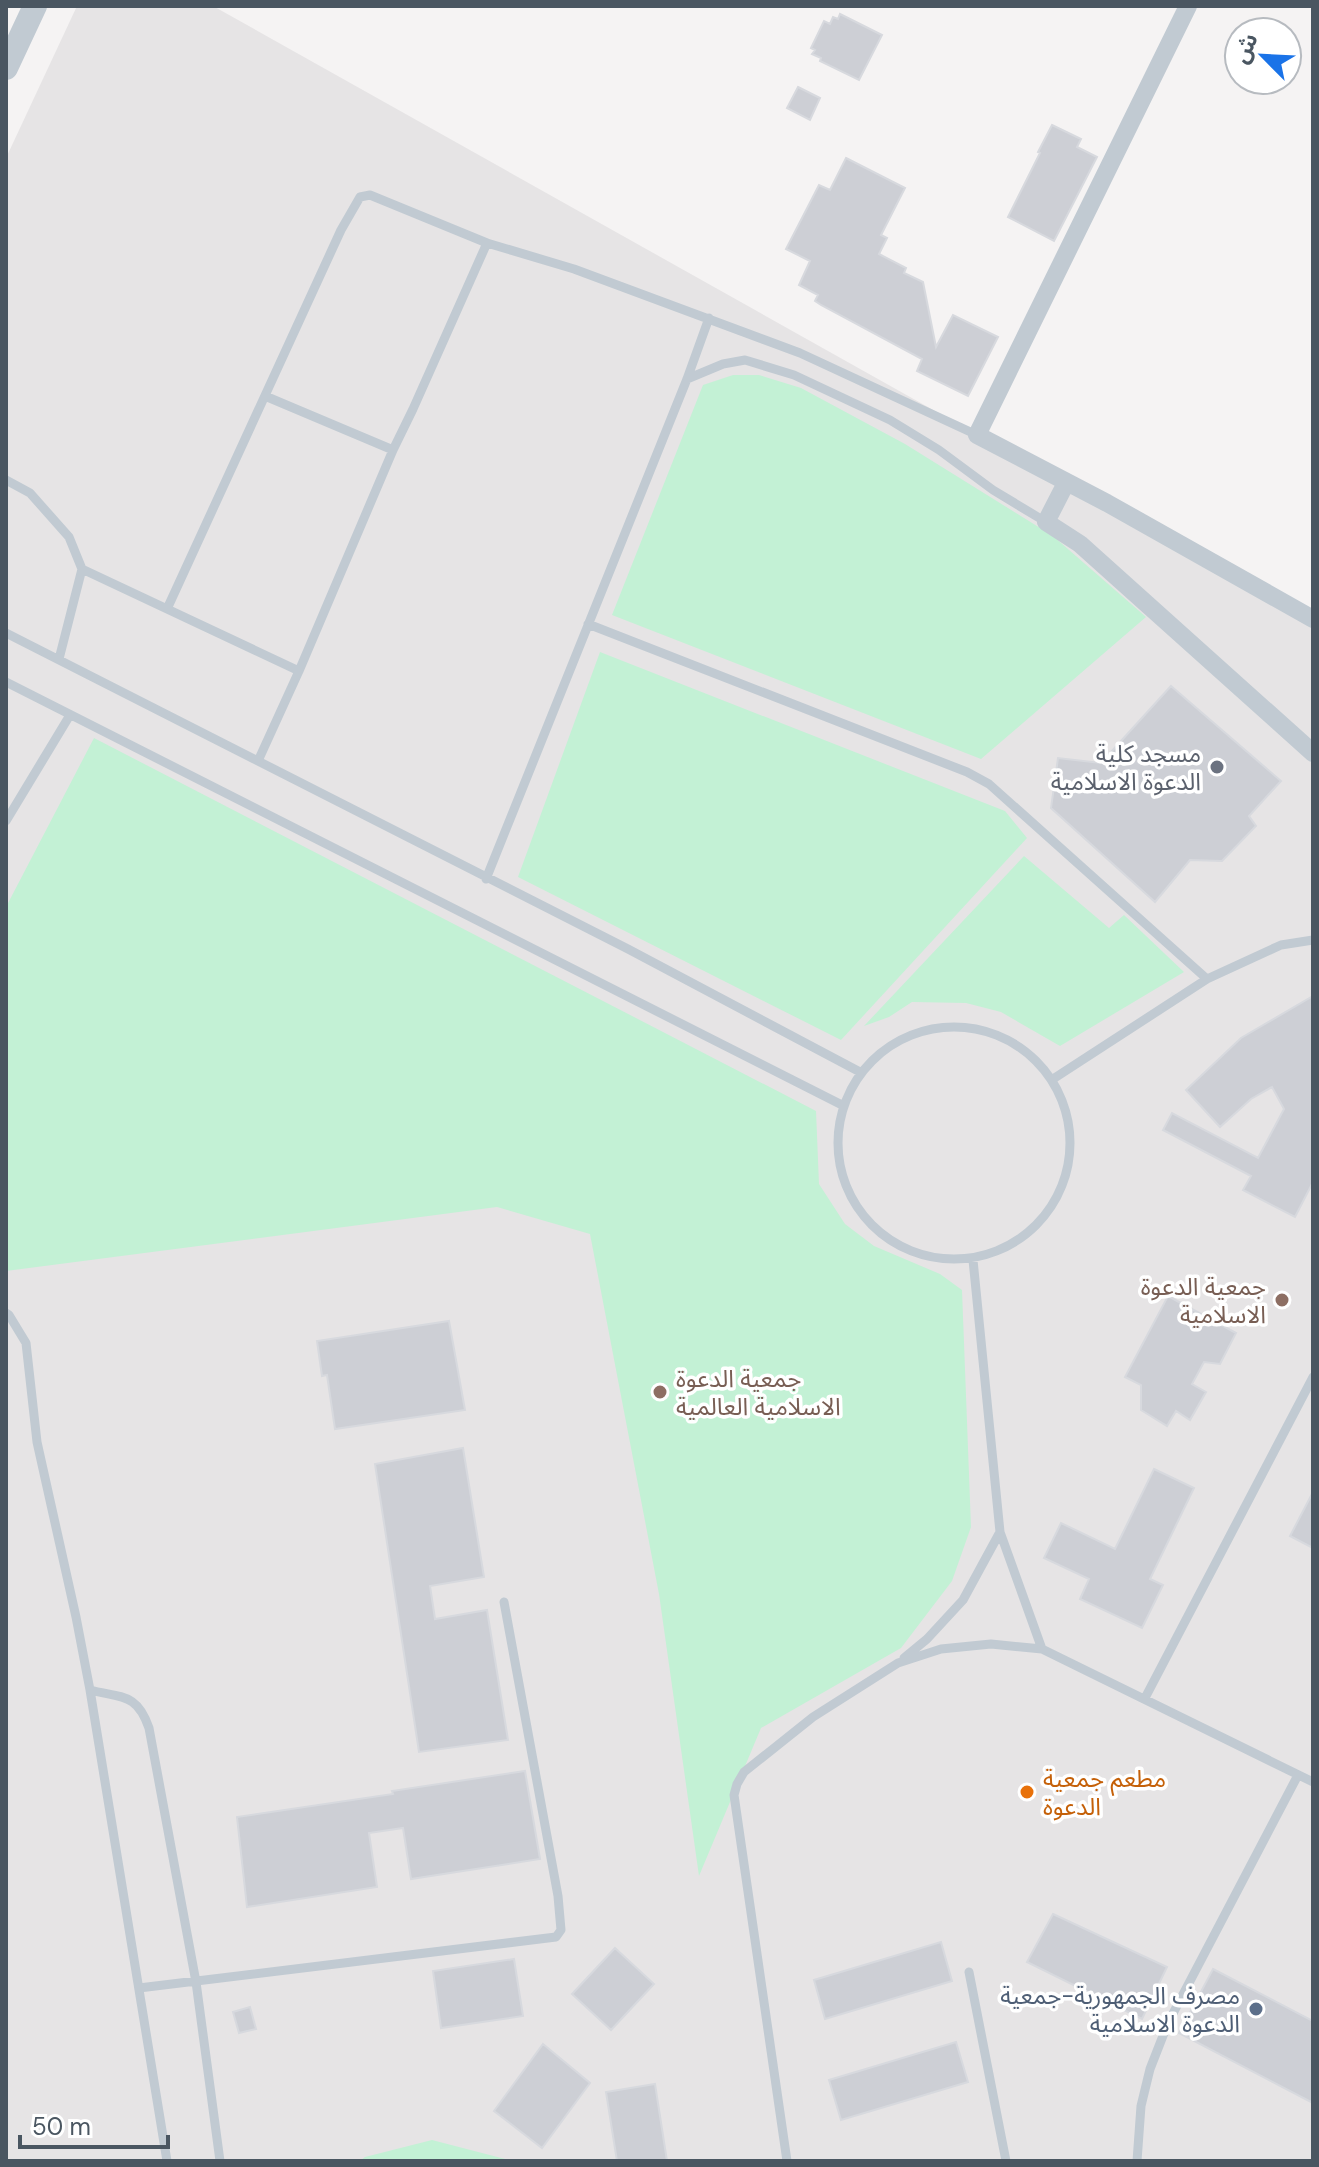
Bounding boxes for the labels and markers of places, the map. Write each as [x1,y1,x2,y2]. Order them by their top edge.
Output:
place label: مسجد كلية الدعوة الاسلامية [1051,738,1201,797]
marker: مسجد كلية الدعوة الاسلامية [1208,758,1226,776]
place label: جمعية الدعوة الاسلامية [1141,1271,1266,1330]
marker: جمعية الدعوة الاسلامية [1273,1291,1291,1309]
place label: جمعية الدعوة الاسلامية العالمية [676,1363,841,1422]
marker: جمعية الدعوة الاسلامية العالمية [651,1383,669,1401]
place label: مطعم جمعية الدعوة [1043,1763,1166,1822]
marker: مطعم جمعية الدعوة [1018,1783,1036,1801]
place label: مصرف الجمهورية-جمعية الدعوة الاسلامية [1000,1980,1240,2039]
marker: مصرف الجمهورية-جمعية الدعوة الاسلامية [1247,2000,1265,2018]

